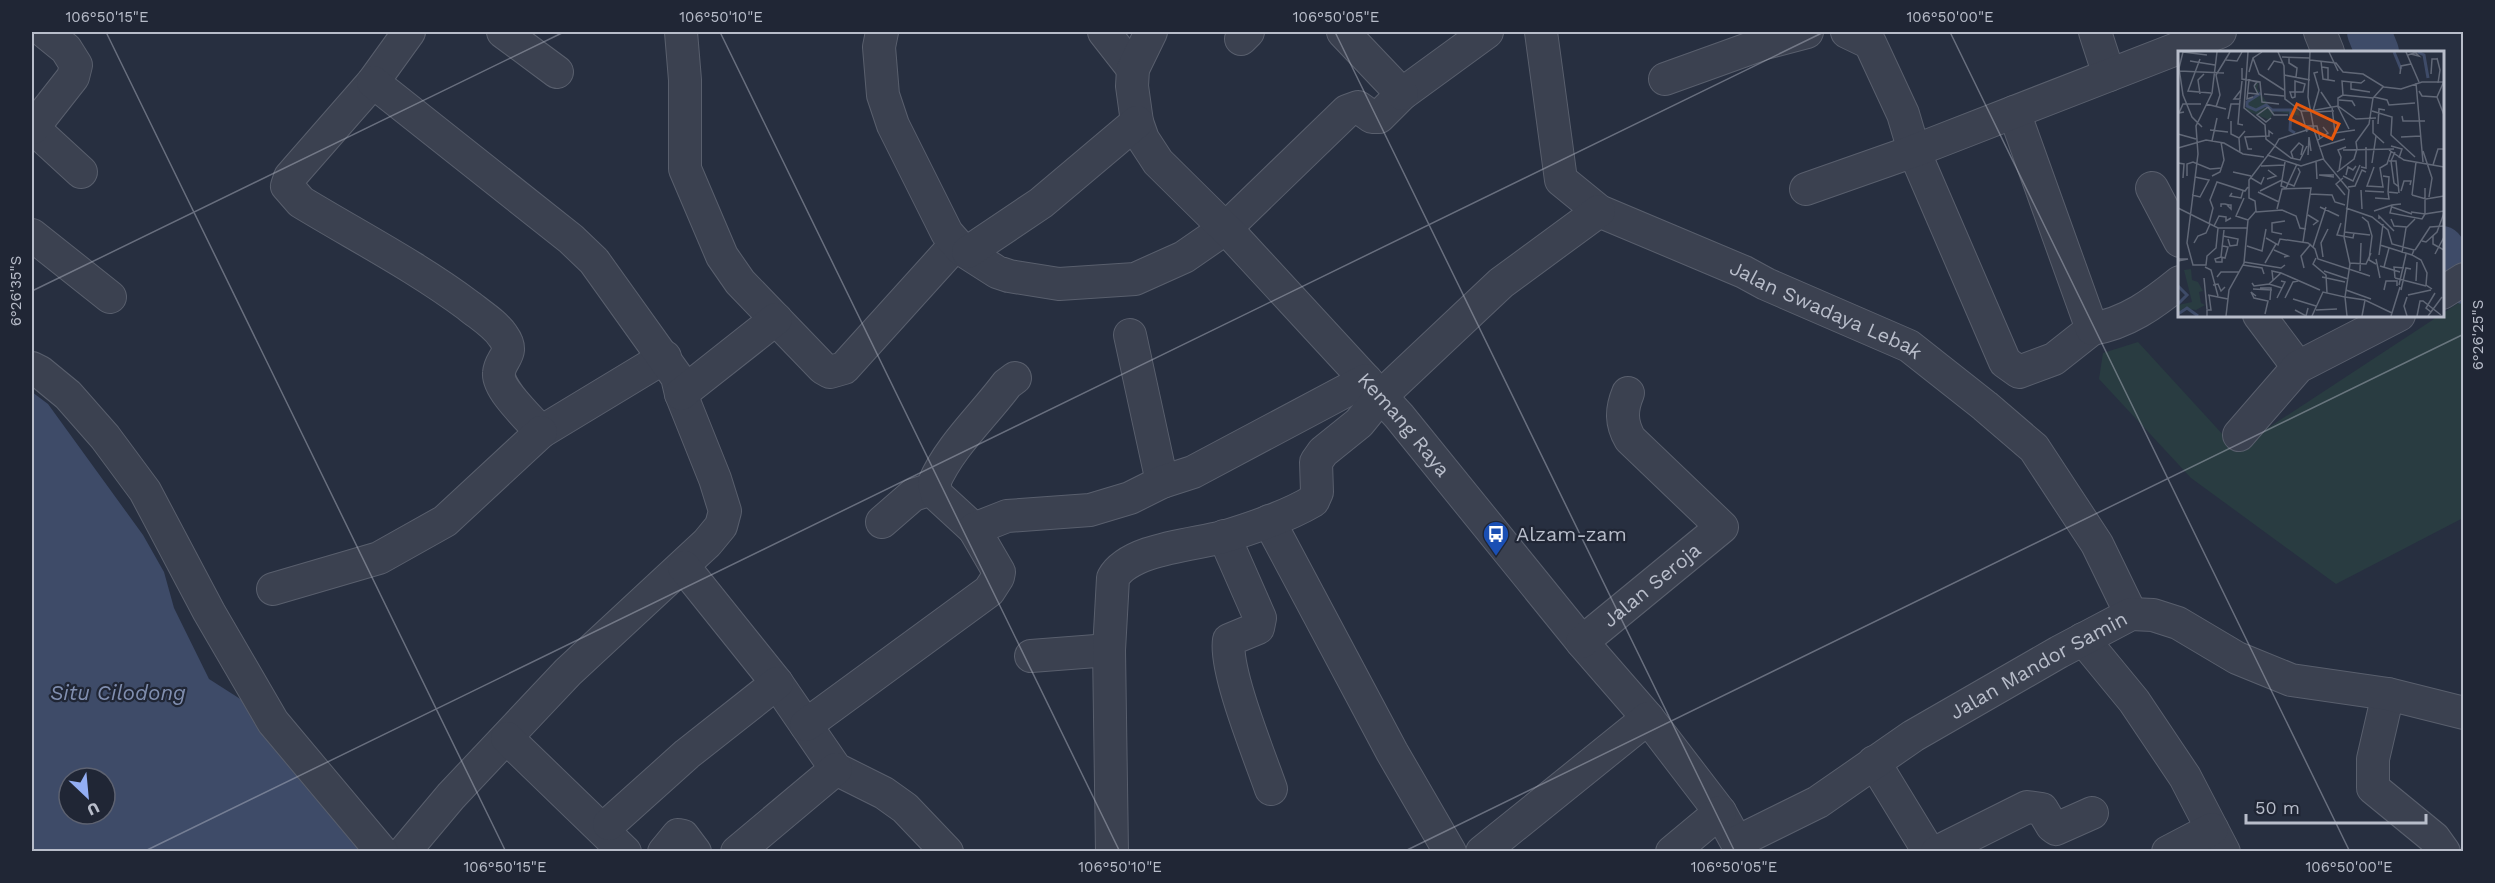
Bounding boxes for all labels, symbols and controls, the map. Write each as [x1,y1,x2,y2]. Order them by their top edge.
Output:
text: 106°50'15"E [66,8,148,26]
text: 106°50'10"E [679,8,763,26]
text: 106°50'05"E [1293,8,1379,26]
text: 106°50'00"E [1906,8,1994,26]
inset map [2178,51,2444,316]
street label: Jalan Swadaya Lebak [1726,255,1927,364]
text: 6°26'35"S [7,256,25,326]
text: 6°26'25"S [2469,300,2487,370]
street label: Kemang Raya [1353,367,1455,481]
bus stop icon: Alzam-zam [1481,519,1511,557]
place label: Alzam-zam [1516,522,1627,546]
street label: Jalan Seroja [1598,538,1705,632]
street label: Jalan Mandor Samin [1945,606,2131,724]
water label: Situ Cilodong [50,680,186,705]
north arrow [57,766,117,826]
scale bar [2246,787,2426,825]
text: 50 m [2255,797,2300,818]
text: U [84,798,103,820]
text: 106°50'15"E [464,858,546,876]
text: 106°50'10"E [1078,858,1162,876]
text: 106°50'05"E [1691,858,1777,876]
text: 106°50'00"E [2305,858,2393,876]

